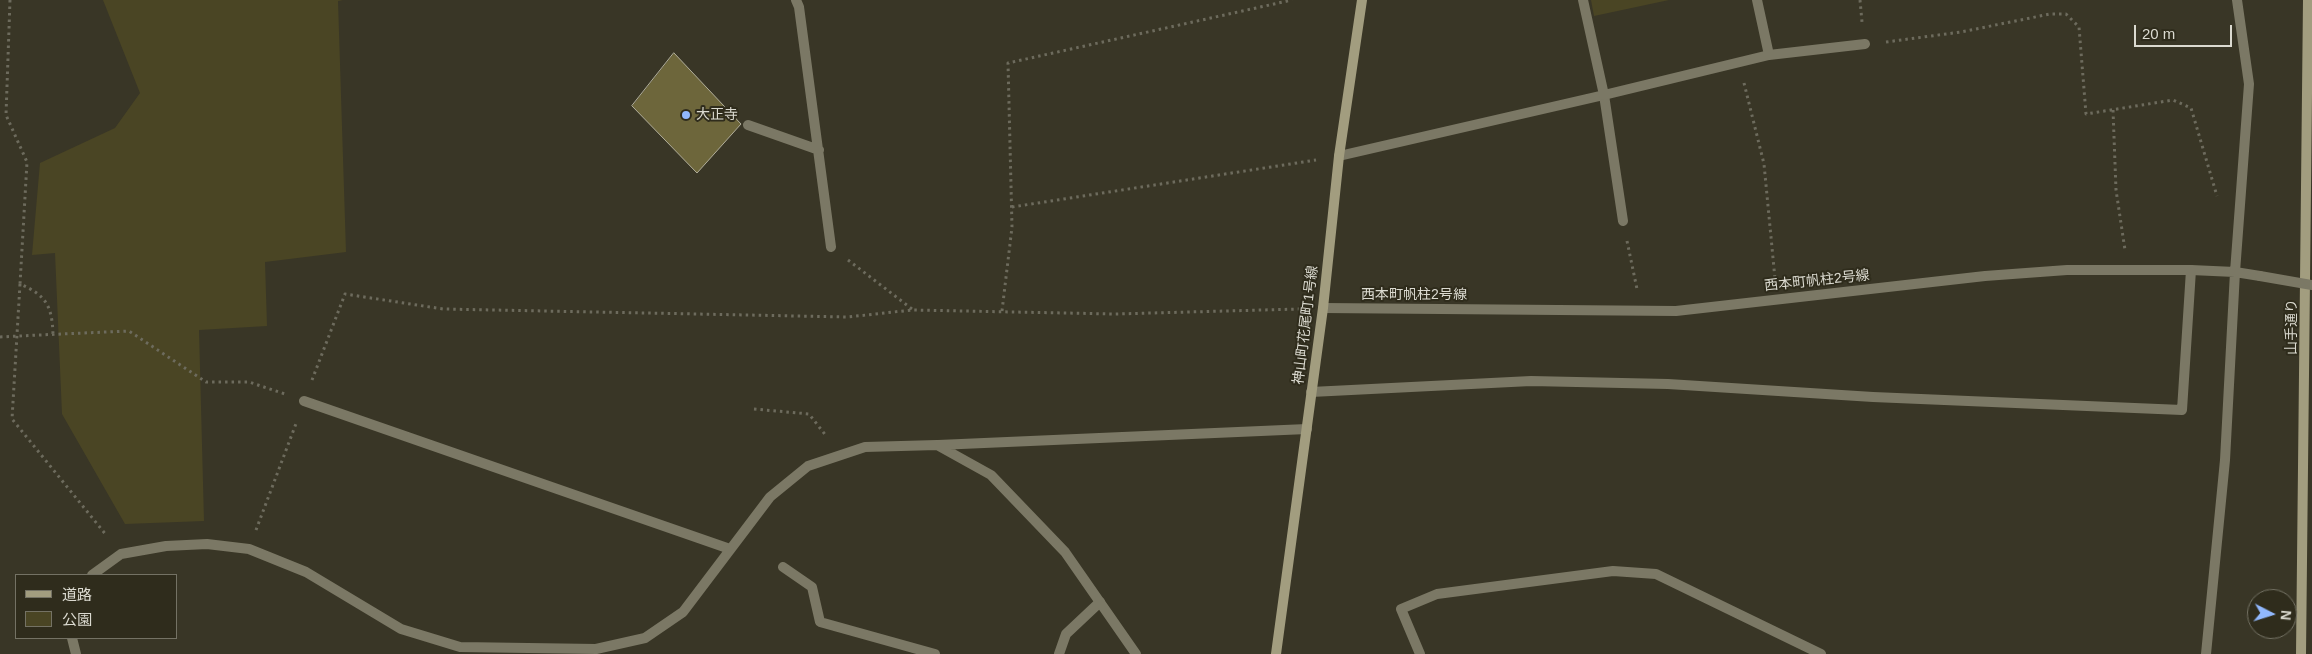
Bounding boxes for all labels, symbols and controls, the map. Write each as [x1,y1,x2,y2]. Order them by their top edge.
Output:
scale bar [2137,15,2234,47]
text: 20 m [2142,25,2175,42]
place label: 大正寺 [696,107,738,123]
marker: 大正寺 [680,109,692,121]
street label: 神山町花尾町1号線 [1290,265,1322,385]
street label: 西本町帆柱2号線 [1764,267,1870,295]
street label: 西本町帆柱2号線 [1361,287,1467,303]
street label: 山手通り [2284,299,2300,355]
legend [15,574,178,639]
text: 道路 [62,586,92,603]
north arrow [2247,589,2297,639]
text: N [2278,609,2294,621]
text: 公園 [62,611,92,628]

